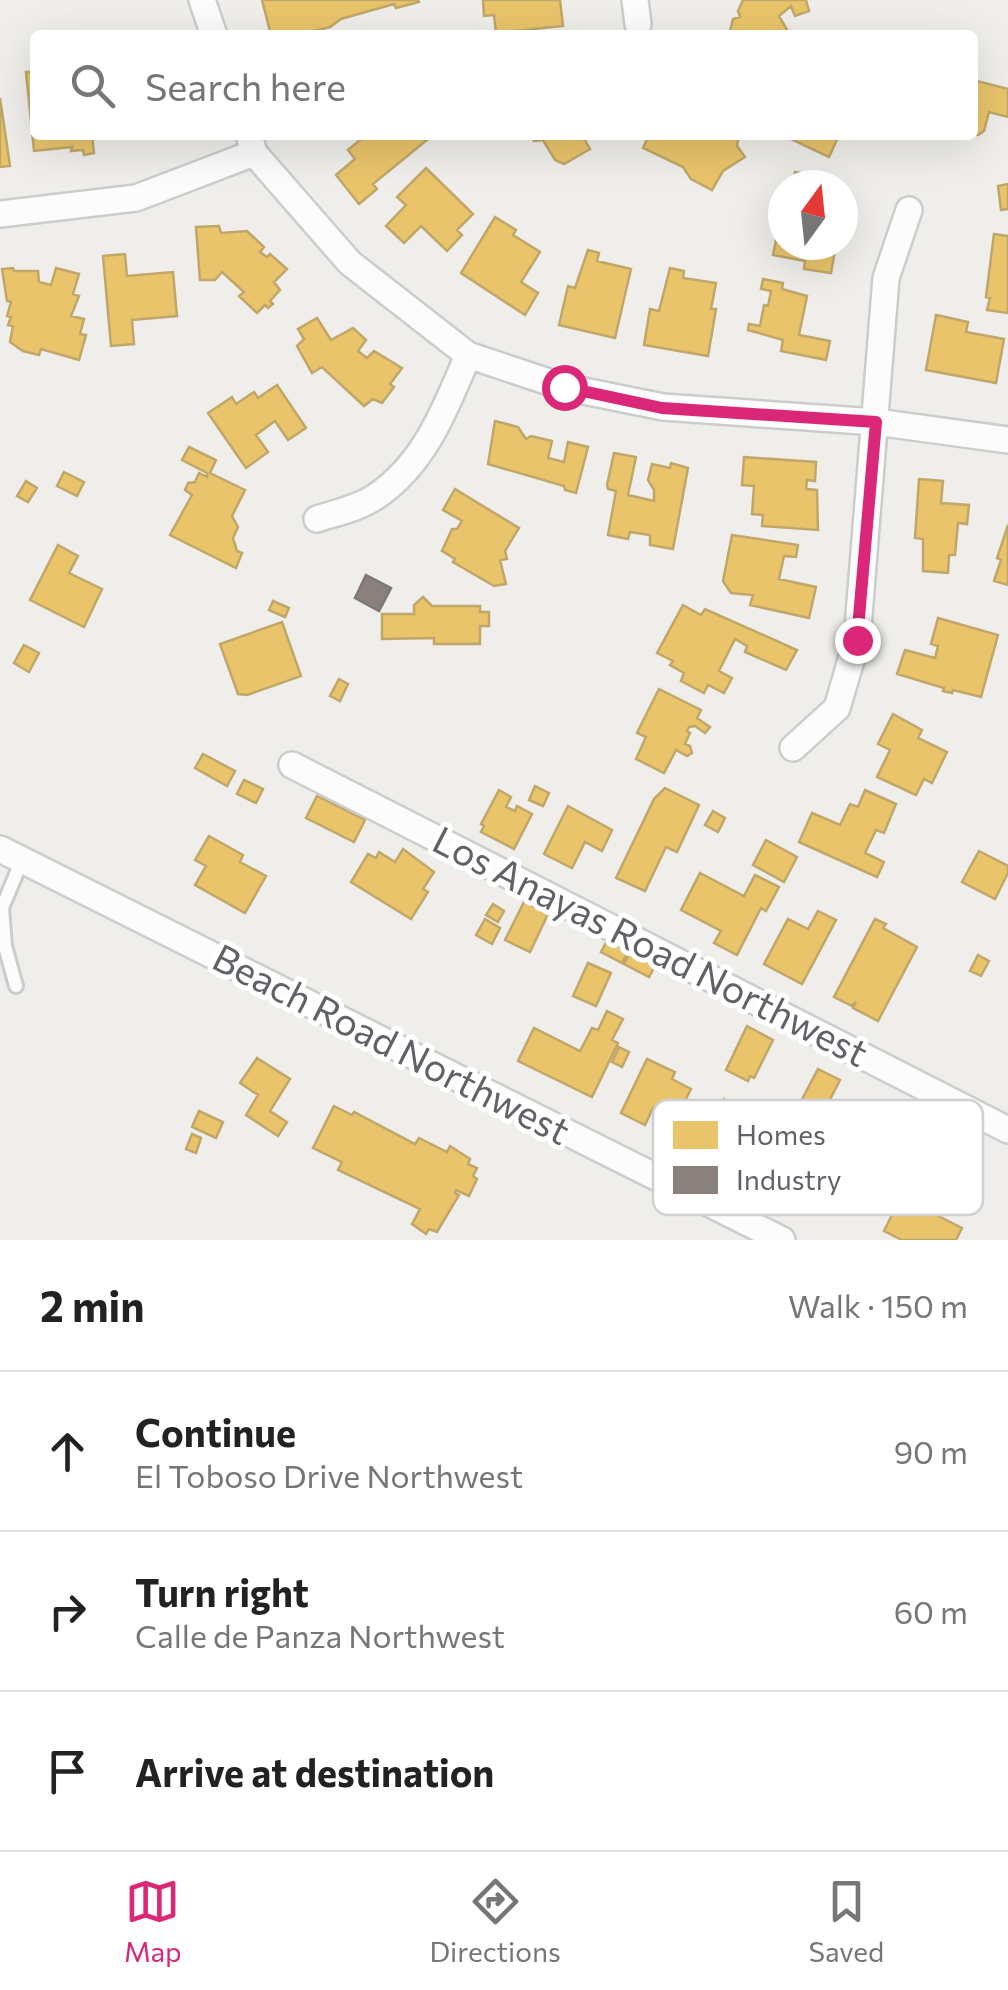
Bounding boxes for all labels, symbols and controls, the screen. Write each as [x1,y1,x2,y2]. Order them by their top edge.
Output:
search box [30,30,978,140]
icon: search [65,58,120,113]
text: Search here [145,62,346,109]
north arrow [768,170,858,260]
route start [542,365,588,411]
route end [835,618,881,664]
street label: Los Anayas Road Northwest [426,814,876,1075]
street label: Beach Road Northwest [206,932,578,1153]
legend [653,1100,983,1215]
text: Homes [736,1117,826,1151]
text: Industry [736,1162,842,1196]
text: 2 min [40,1279,145,1331]
text: Walk · 150 m [788,1285,968,1325]
text: Continue [135,1408,296,1455]
icon: ahead [40,1424,95,1479]
text: 90 m [894,1431,968,1471]
text: El Toboso Drive Northwest [135,1455,523,1495]
text: Turn right [135,1568,309,1615]
icon: right [40,1584,95,1639]
text: 60 m [894,1591,968,1631]
text: Calle de Panza Northwest [135,1615,505,1655]
icon: arrive [40,1744,95,1799]
text: Arrive at destination [135,1748,494,1795]
tab: Map [124,1874,182,1968]
tab: Directions [429,1874,561,1968]
tab: Saved [809,1874,884,1968]

